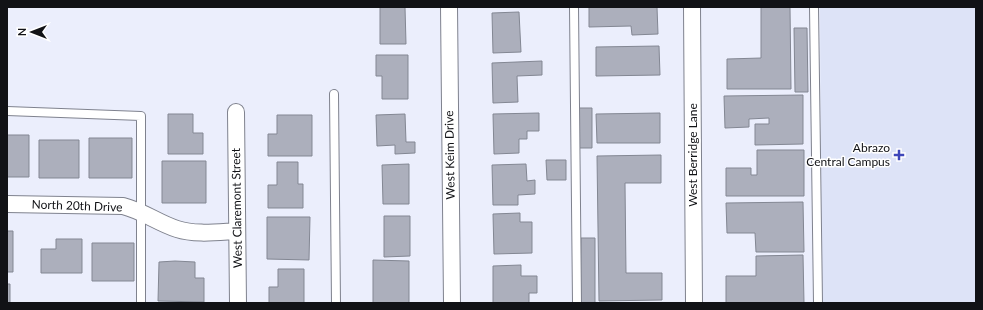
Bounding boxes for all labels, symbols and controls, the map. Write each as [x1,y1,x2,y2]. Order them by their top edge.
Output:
north arrow [12,12,52,52]
text: N [15,28,28,36]
street label: West Berridge Lane [685,103,700,207]
street label: West Keim Drive [441,110,458,200]
place label: Abrazo Central Campus [806,140,890,169]
street label: West Claremont Street [228,147,245,268]
marker: Abrazo Central Campus [893,149,905,161]
street label: North 20th Drive [31,196,123,215]

